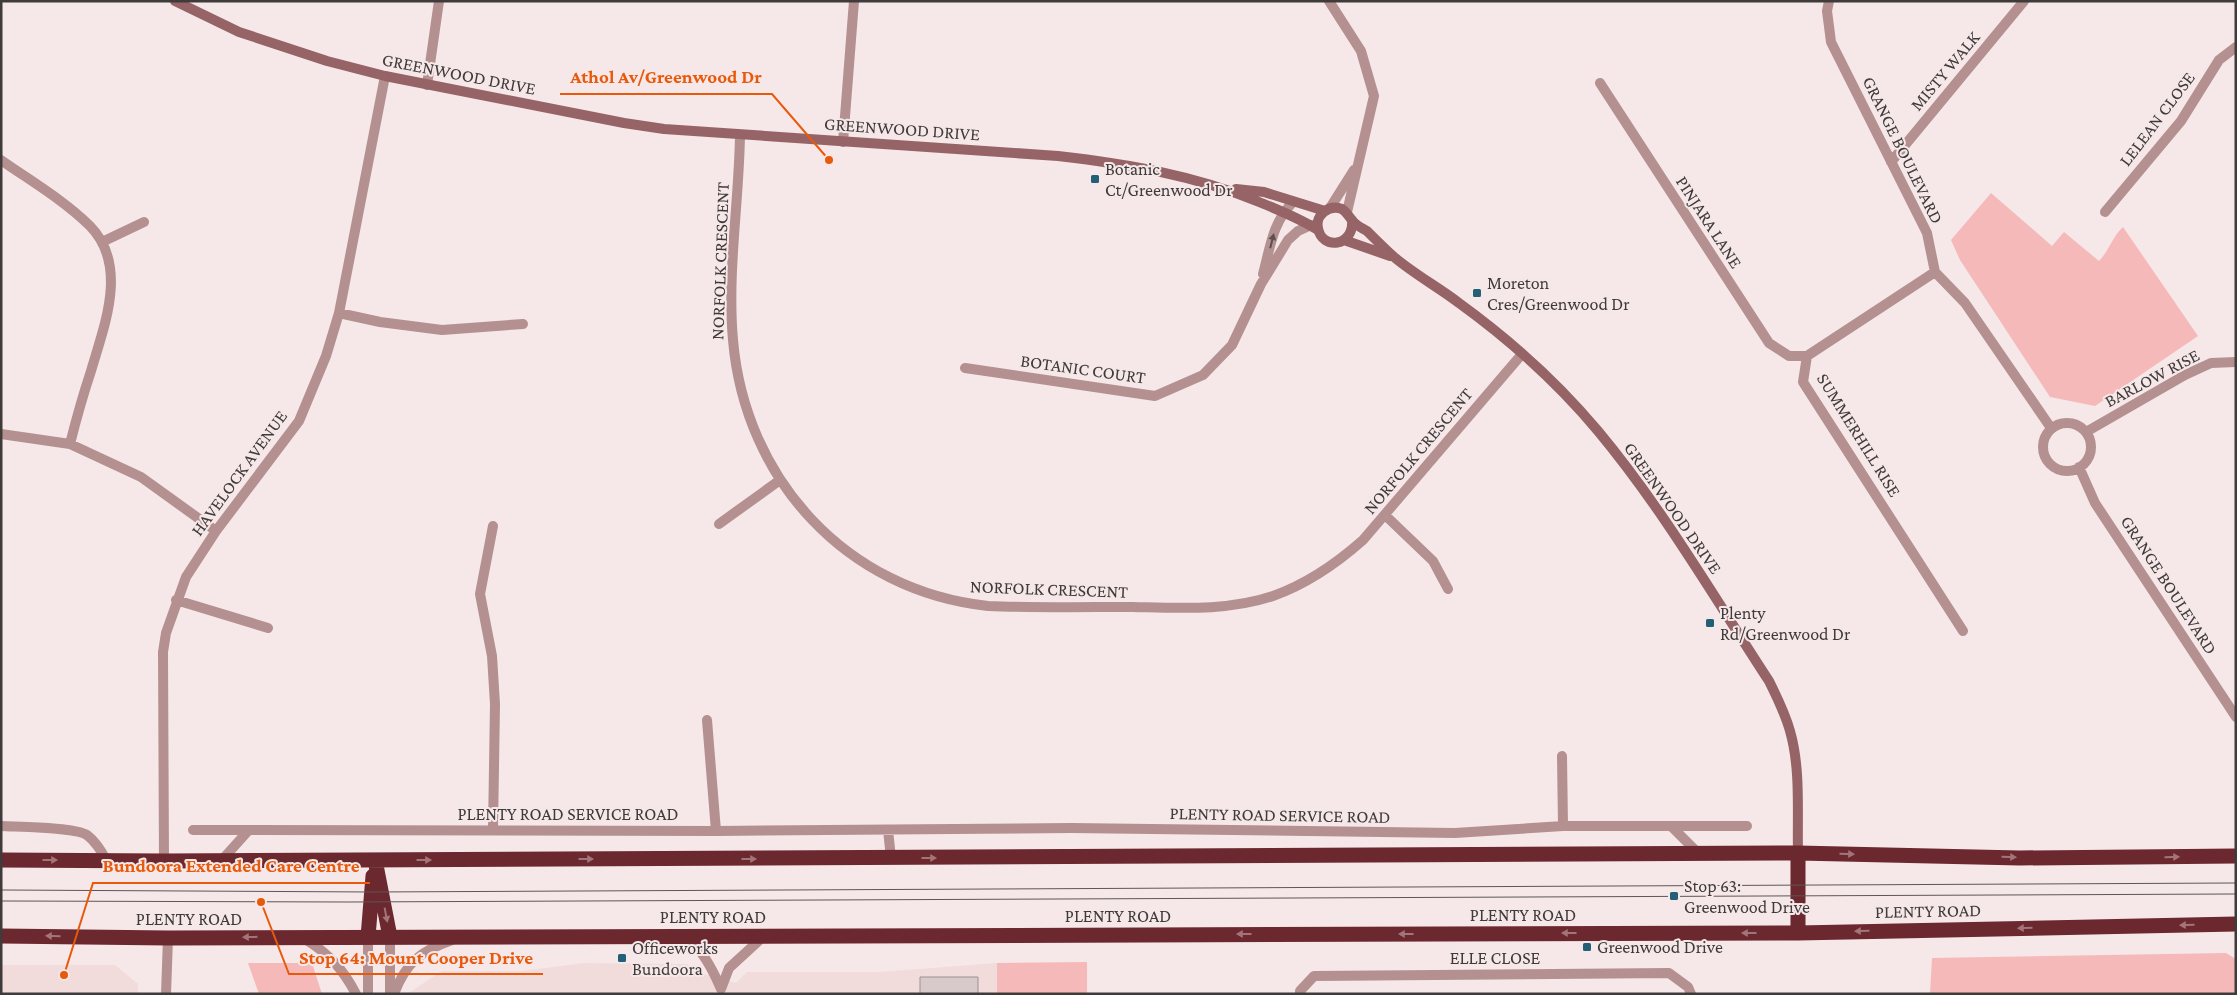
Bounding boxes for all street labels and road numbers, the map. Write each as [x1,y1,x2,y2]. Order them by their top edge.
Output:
street label: MISTY WALK [1906,27,1984,115]
street label: GREENWOOD DRIVE [381,49,538,99]
street label: LELEAN CLOSE [2115,68,2199,170]
street label: GRANGE BOULEVARD [1859,73,1947,227]
street label: GREENWOOD DRIVE [824,114,981,144]
street label: PINJARA LANE [1672,172,1746,272]
street label: NORFOLK CRESCENT [707,181,733,340]
street label: BARLOW RISE [2101,345,2203,411]
street label: BOTANIC COURT [1019,350,1147,388]
street label: SUMMERHILL RISE [1813,370,1905,501]
street label: NORFOLK CRESCENT [1359,384,1477,518]
street label: HAVELOCK AVENUE [187,406,291,540]
street label: GREENWOOD DRIVE [1620,438,1726,578]
street label: GRANGE BOULEVARD [2117,512,2221,658]
street label: NORFOLK CRESCENT [970,576,1129,602]
street label: PLENTY ROAD SERVICE ROAD [1169,803,1391,827]
street label: PLENTY ROAD SERVICE ROAD [458,804,678,824]
street label: PLENTY ROAD [1875,900,1981,922]
street label: PLENTY ROAD [1470,905,1576,925]
street label: PLENTY ROAD [1065,906,1171,926]
street label: PLENTY ROAD [660,907,766,927]
street label: PLENTY ROAD [136,909,242,929]
street label: ELLE CLOSE [1450,948,1541,968]

